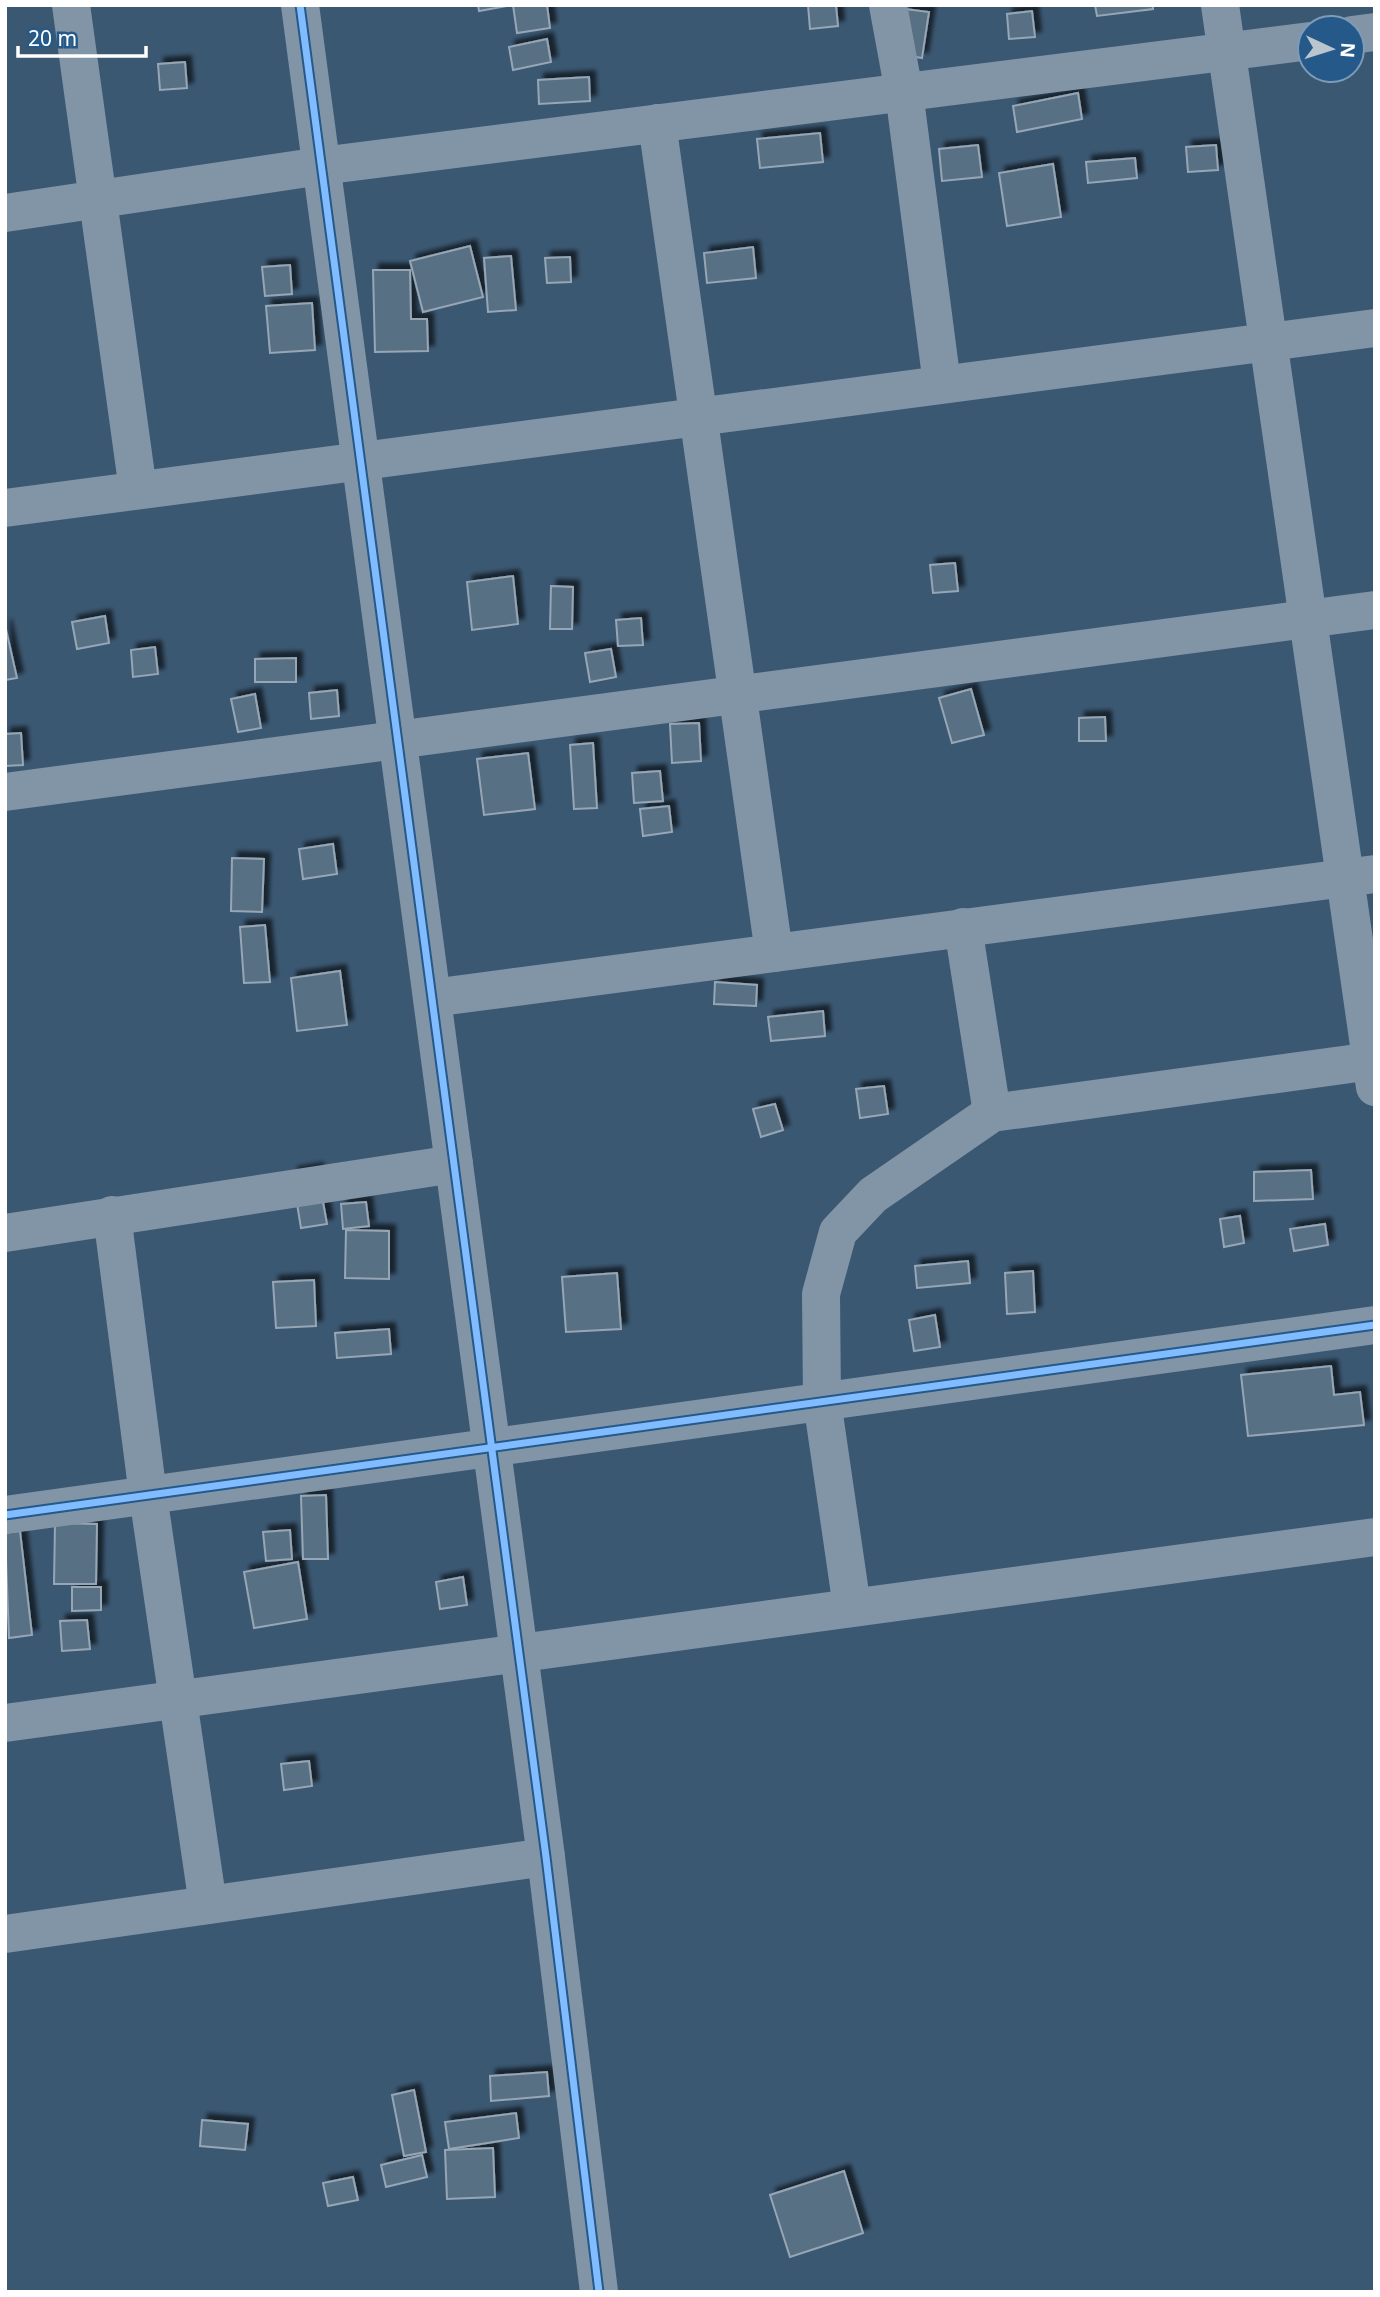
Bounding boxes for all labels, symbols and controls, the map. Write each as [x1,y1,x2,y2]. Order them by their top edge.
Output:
scale bar [18,14,145,58]
north arrow [1296,14,1366,84]
text: 20 m [28,24,77,52]
text: N [1334,42,1361,59]

